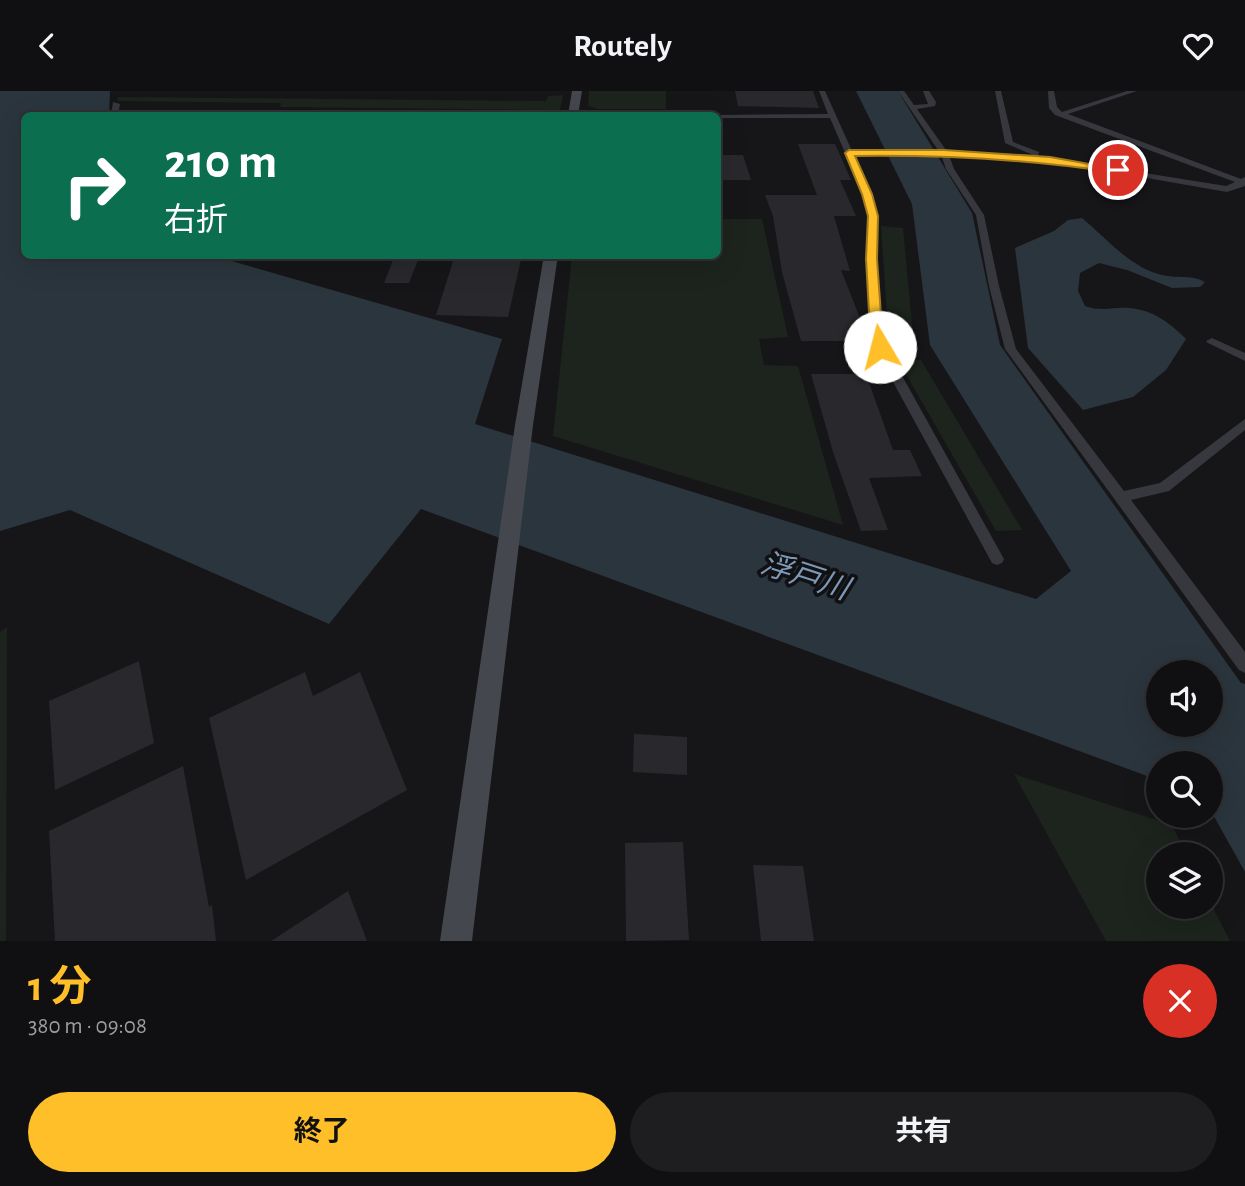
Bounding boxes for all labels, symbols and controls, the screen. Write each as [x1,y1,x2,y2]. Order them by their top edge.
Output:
icon: back [28,27,66,65]
icon: heart [1179,27,1217,65]
text: Routely [573,30,672,62]
text: 210 m [164,138,277,187]
icon: right [49,140,140,231]
pin [1088,140,1148,200]
icon: arrive [1099,151,1137,189]
text: 右折 [164,204,228,236]
position arrow [843,310,917,384]
water label: 浮戸川 [757,547,856,606]
map controls [1146,660,1223,919]
button: sound [1146,660,1223,737]
button: search [1146,751,1223,828]
button: layers [1146,842,1223,919]
button: close [1143,964,1217,1038]
text: 1 分 [28,966,91,1008]
text: 380 m · 09:08 [28,1015,147,1038]
button: 終了 [28,1092,616,1172]
button: 共有 [630,1092,1217,1172]

